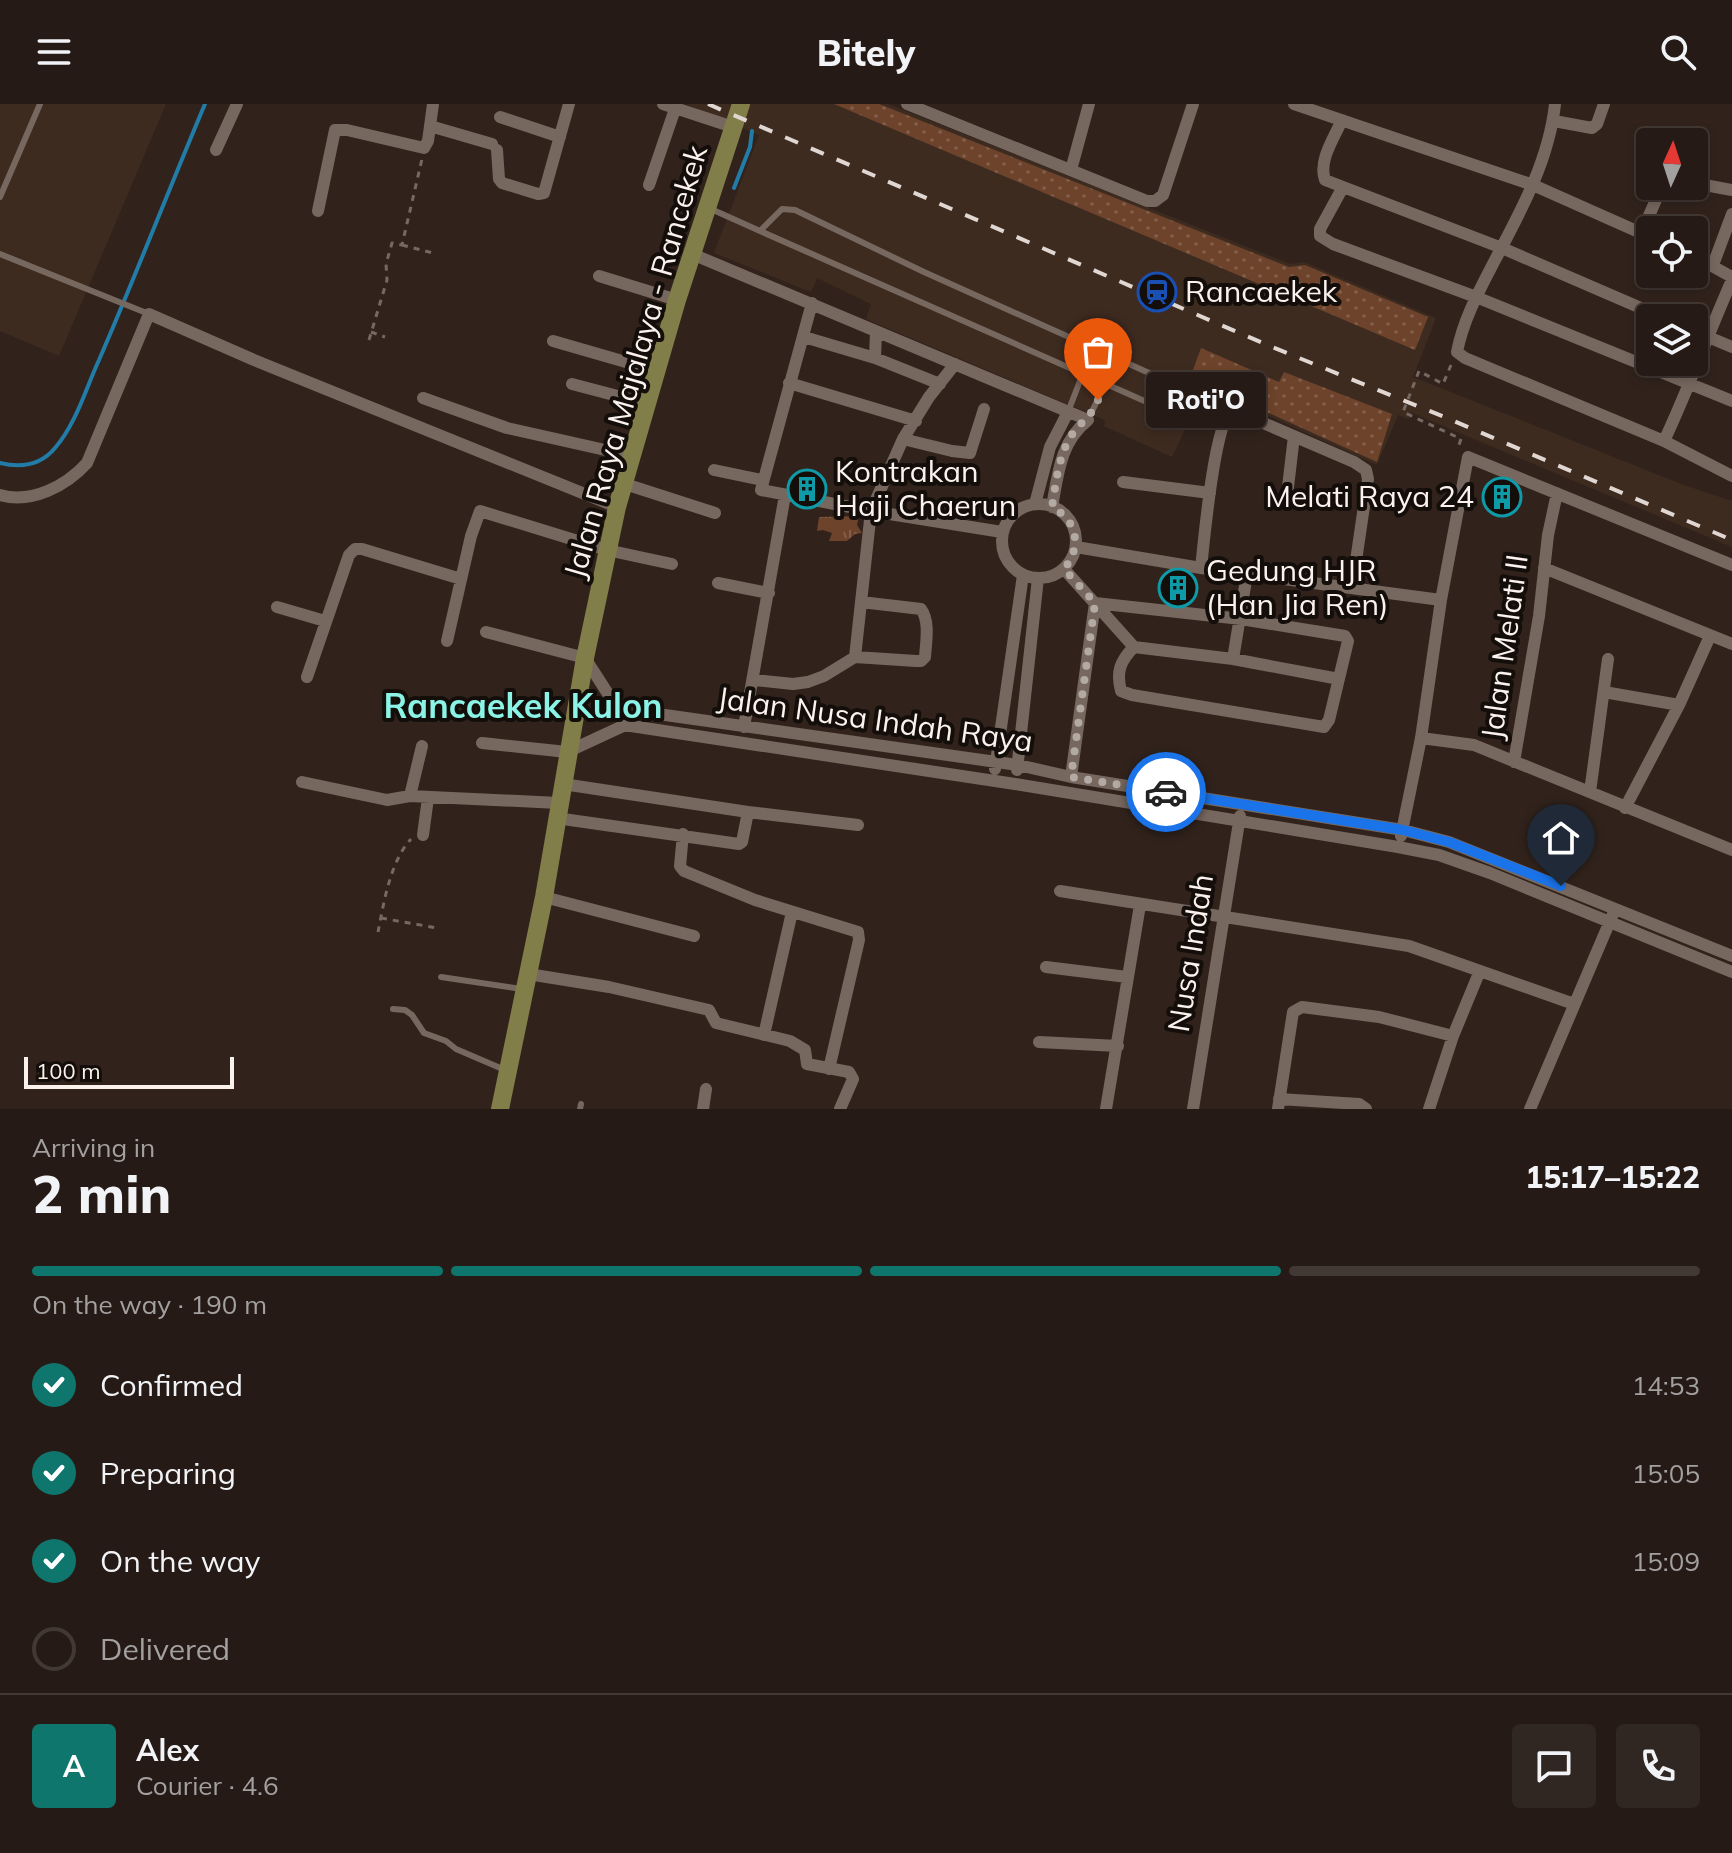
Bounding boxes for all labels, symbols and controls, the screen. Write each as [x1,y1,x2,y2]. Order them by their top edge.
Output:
icon: menu [32,30,76,74]
text: Bitely [817,30,915,75]
icon: search [1656,30,1700,74]
north arrow [1636,128,1708,200]
map controls [1636,128,1708,376]
street label: Jalan Raya Majalaya - Rancekek [555,140,715,582]
button: locate [1636,216,1708,288]
station icon: Rancaekek [1136,271,1178,313]
place label: Rancaekek [1185,272,1338,310]
button: layers [1636,304,1708,376]
pin [1064,318,1132,400]
icon: bag [1076,330,1120,374]
callout: Roti'O [1146,372,1266,428]
text: Roti'O [1167,383,1245,416]
place label: Kontrakan Haji Chaerun [835,452,1016,524]
building icon: Kontrakan Haji Chaerun [786,468,828,510]
building icon: Melati Raya 24 [1481,476,1523,518]
place label: Melati Raya 24 [1265,477,1474,515]
place label: Gedung HJR (Han Jia Ren) [1206,551,1389,623]
street label: Jalan Melati II [1472,552,1536,742]
building icon: Gedung HJR (Han Jia Ren) [1157,567,1199,609]
street label: Jalan Nusa Indah Raya [715,678,1035,760]
district label: Rancaekek Kulon [383,684,663,727]
courier [1126,752,1206,832]
icon: car [1144,770,1188,814]
pin [1527,804,1595,886]
icon: home [1539,816,1583,860]
street label: Nusa Indah [1159,871,1221,1035]
scale bar [24,1053,234,1089]
text: 100 m [36,1057,101,1085]
text: Arriving in [32,1131,155,1164]
text: 15:17–15:22 [1525,1158,1700,1196]
text: 2 min [32,1161,171,1226]
text: On the way · 190 m [32,1288,267,1321]
icon: check [32,1363,76,1407]
text: Confirmed [100,1366,243,1404]
text: 14:53 [1632,1369,1700,1402]
icon: check [32,1451,76,1495]
text: Preparing [100,1454,236,1492]
text: 15:05 [1632,1457,1700,1490]
icon: check [32,1539,76,1583]
text: On the way [100,1542,260,1580]
text: 15:09 [1632,1545,1700,1578]
text: Delivered [100,1630,230,1668]
button: chat [1512,1724,1596,1808]
button: phone [1616,1724,1700,1808]
text: Alex [136,1731,199,1769]
text: A [63,1747,85,1785]
text: Courier · 4.6 [136,1769,279,1802]

